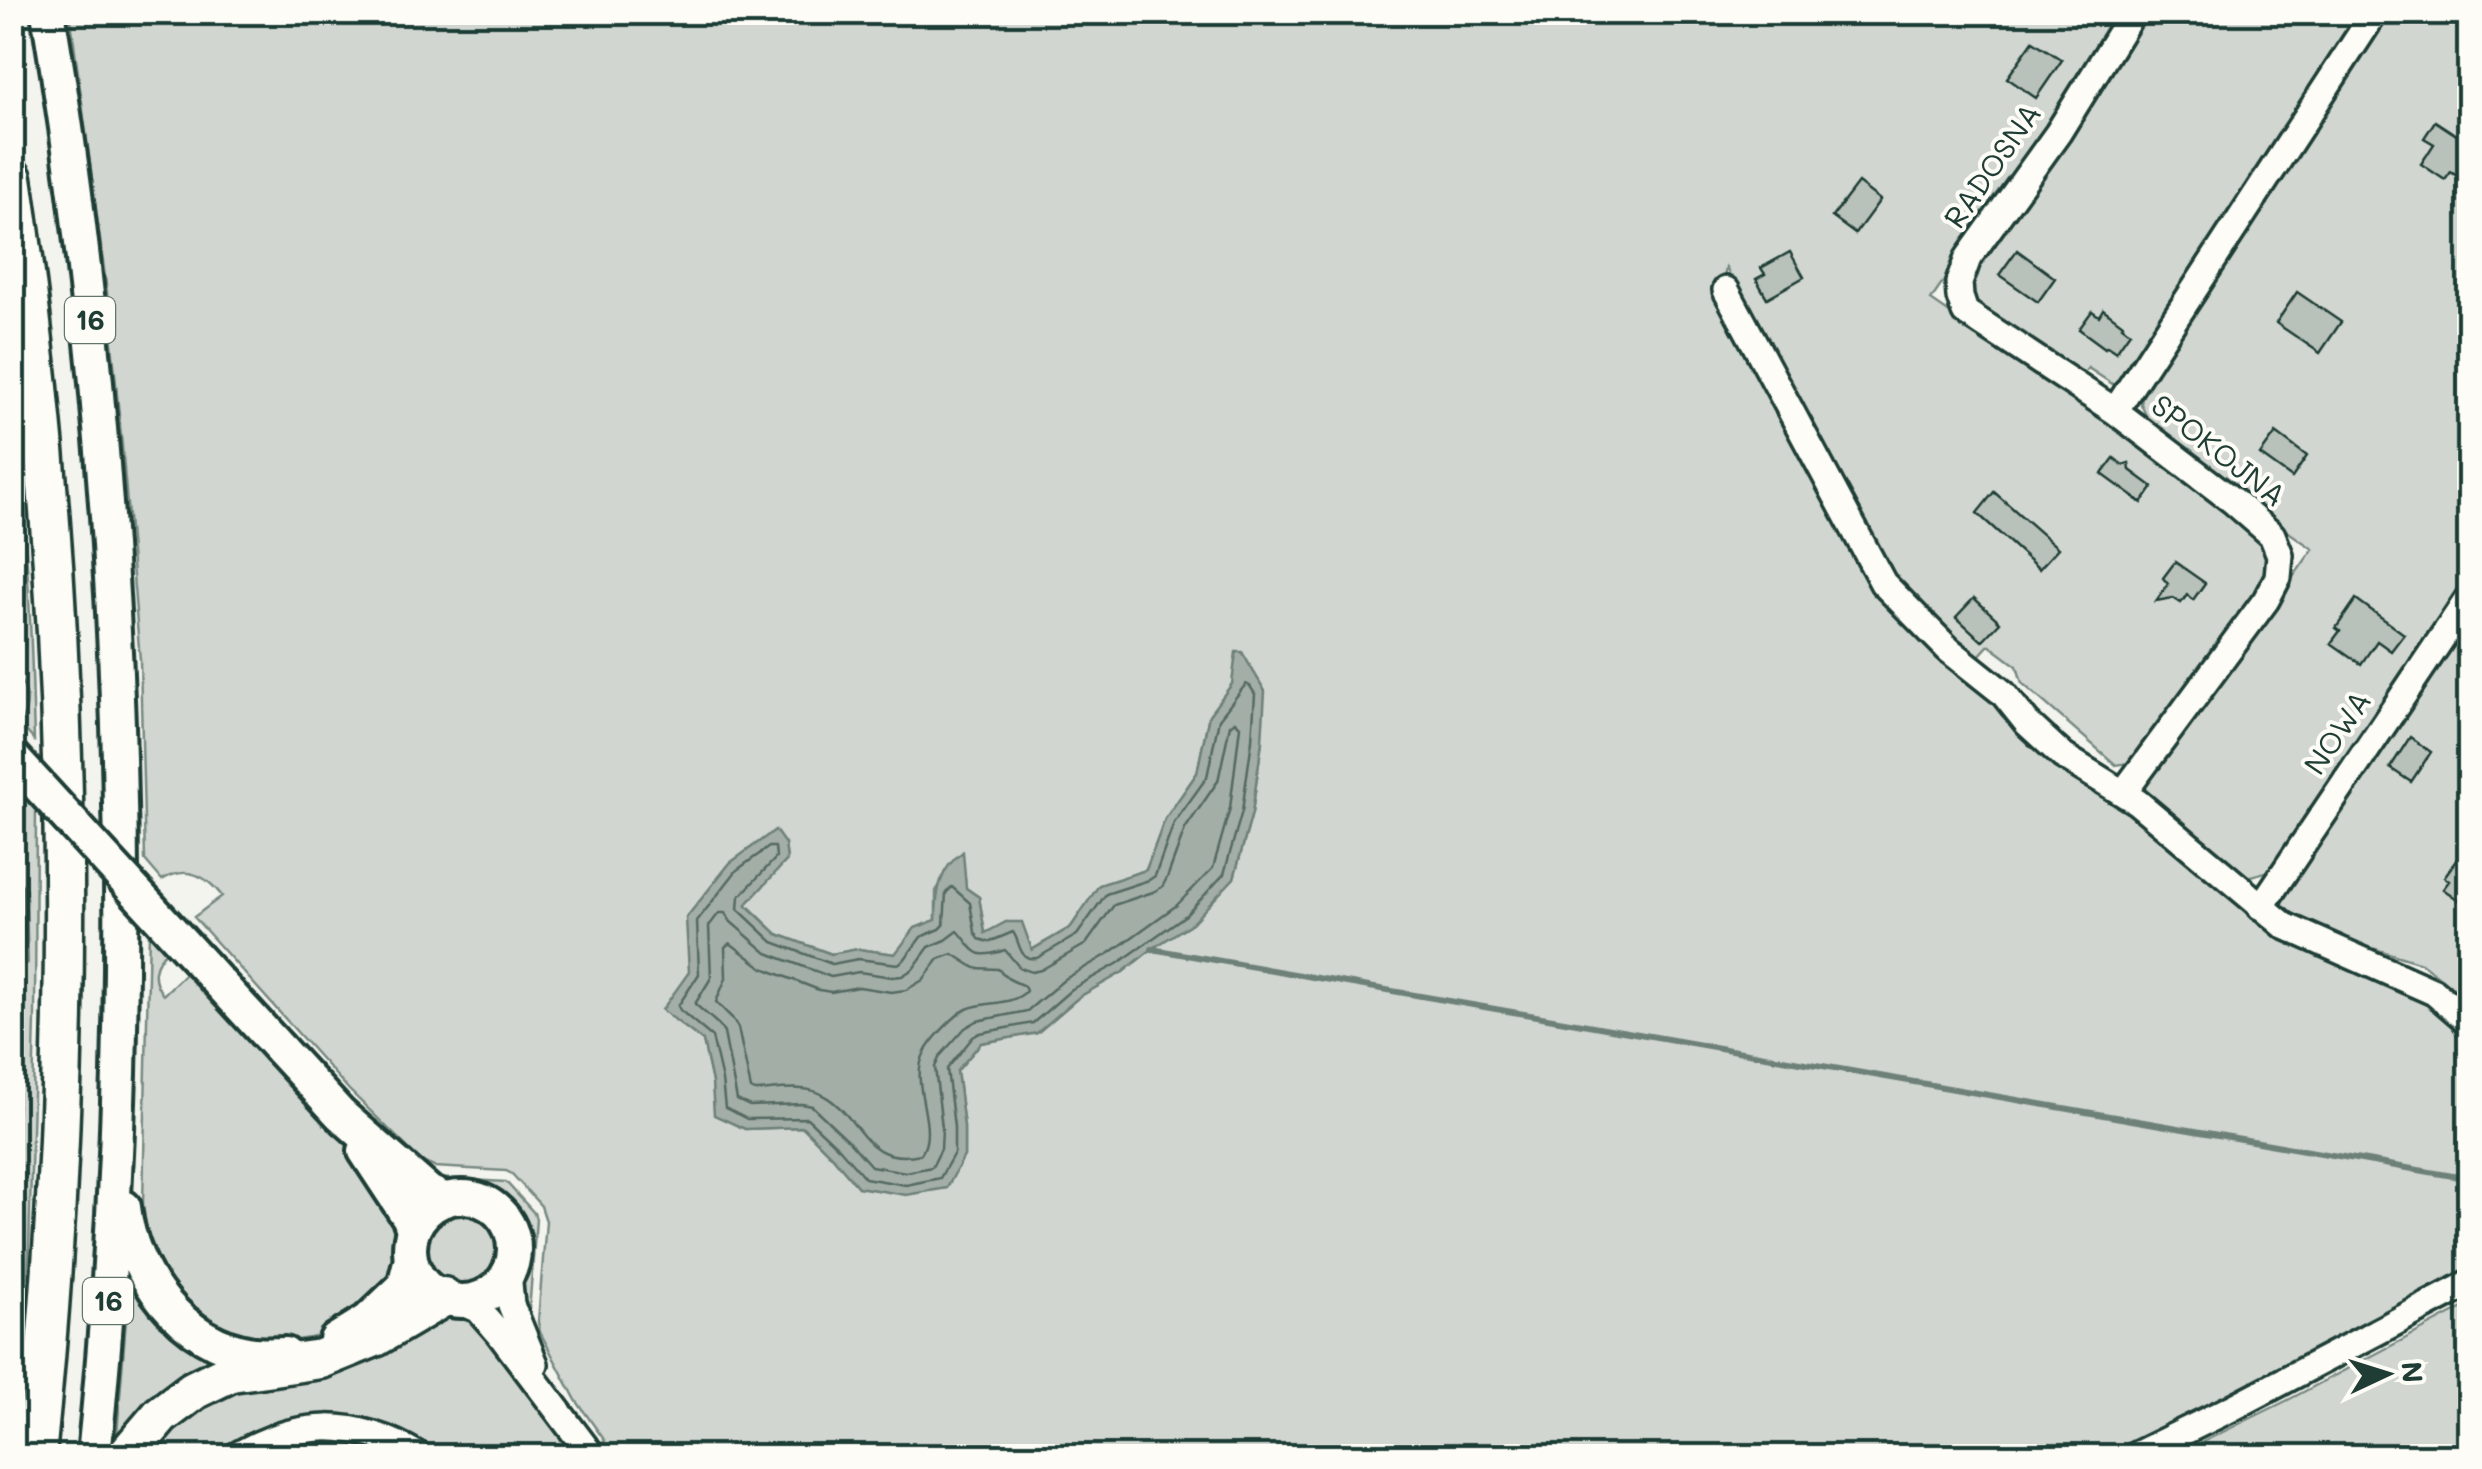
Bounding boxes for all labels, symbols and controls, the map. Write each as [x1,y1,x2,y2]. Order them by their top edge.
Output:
street label: RADOSNA [1934,94,2049,235]
road number: 16 [65,297,115,343]
street label: SPOKOJNA [2144,384,2295,515]
street label: NOWA [2294,682,2379,782]
road number: 16 [83,1278,133,1324]
north arrow [2337,1324,2437,1424]
text: N [2394,1360,2432,1384]

